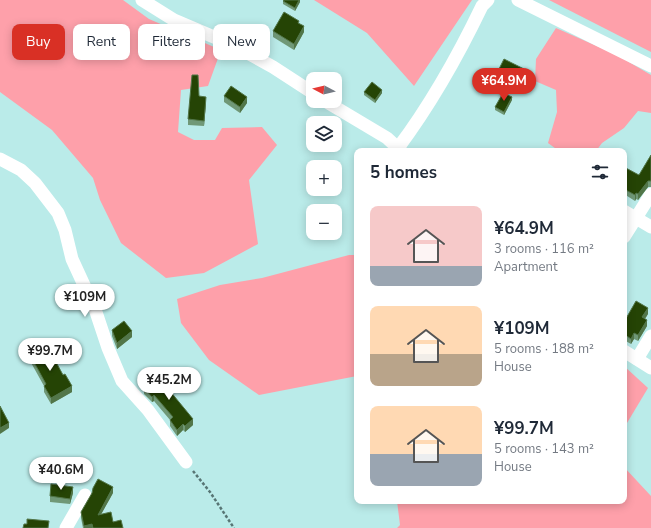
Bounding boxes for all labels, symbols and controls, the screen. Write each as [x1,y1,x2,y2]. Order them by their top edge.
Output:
chip: Buy [12,24,65,60]
chip: Rent [73,24,130,60]
chip: Filters [138,24,205,60]
chip: New [213,24,270,60]
pin: ¥64.9M [471,68,537,102]
north arrow [306,72,342,108]
map controls [306,72,342,240]
text: ¥64.9M [481,72,527,90]
button: layers [306,116,342,152]
button: + [306,160,342,196]
text: 5 homes [370,161,437,184]
icon: filters [589,161,611,183]
button: − [306,204,342,240]
text: ¥64.9M [494,217,554,240]
icon: home [402,222,450,270]
text: 3 rooms · 116 m² [494,240,594,258]
text: Apartment [494,258,557,276]
pin: ¥109M [57,284,113,318]
text: ¥109M [64,288,106,306]
text: ¥109M [494,317,550,340]
icon: home [402,322,450,370]
pin: ¥99.7M [17,338,83,372]
text: 5 rooms · 188 m² [494,340,594,358]
text: ¥99.7M [27,342,73,360]
text: House [494,358,532,376]
pin: ¥45.2M [136,367,202,401]
text: ¥45.2M [146,371,192,389]
text: ¥99.7M [494,417,554,440]
icon: home [402,422,450,470]
text: 5 rooms · 143 m² [494,440,594,458]
pin: ¥40.6M [28,457,94,491]
text: House [494,458,532,476]
text: ¥40.6M [38,461,84,479]

